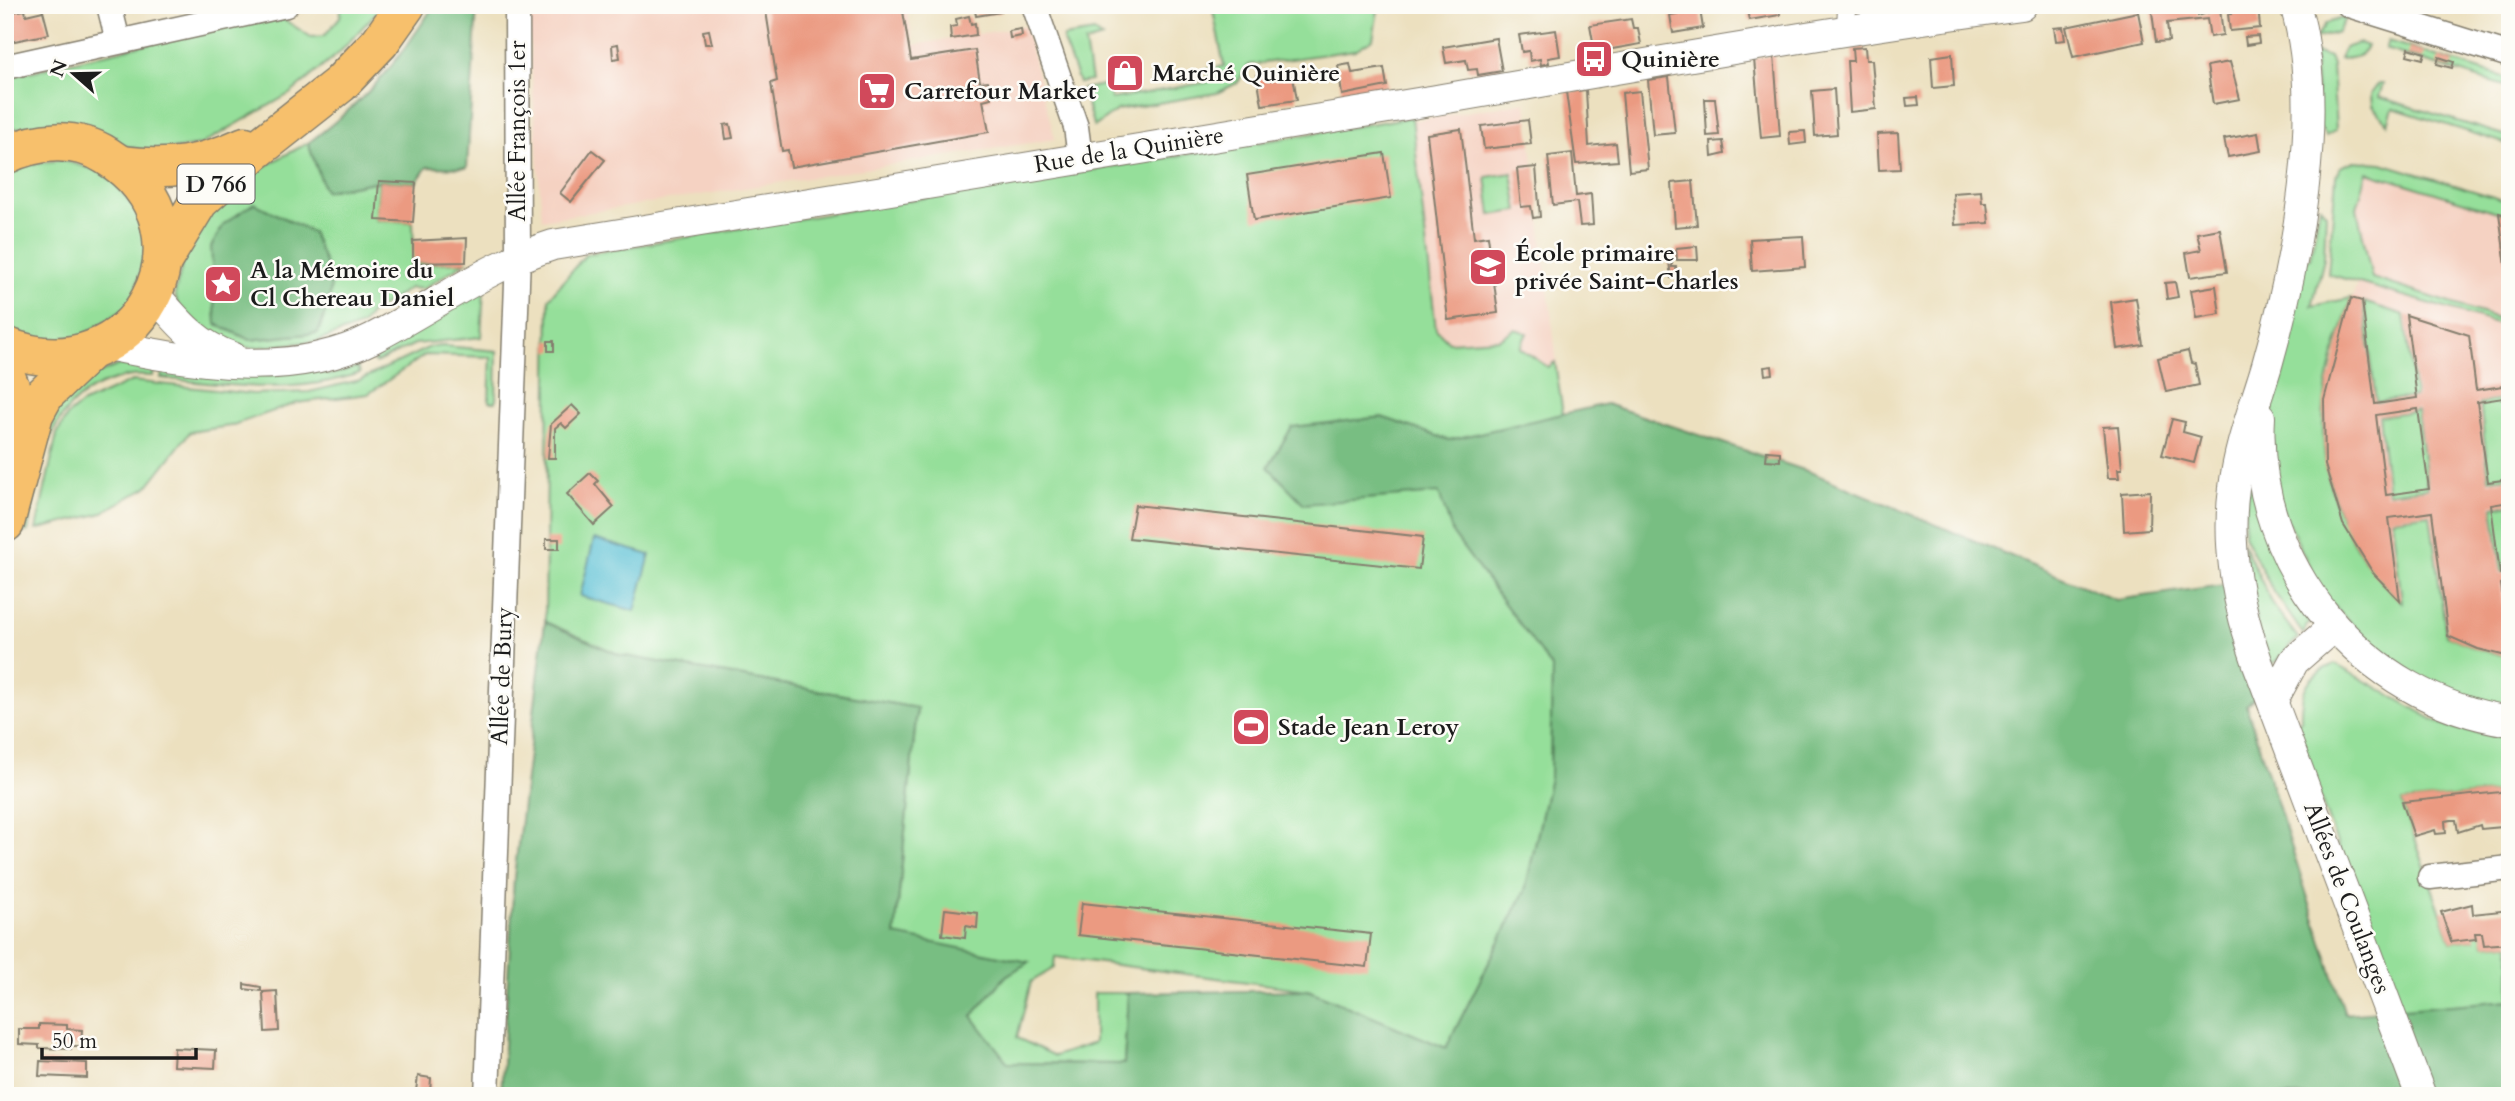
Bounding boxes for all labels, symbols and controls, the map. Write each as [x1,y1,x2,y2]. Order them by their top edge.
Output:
north arrow [38,38,108,108]
bus stop icon: Quinière [1573,38,1615,80]
street label: Allée François 1er [501,40,534,222]
place label: Quinière [1621,43,1720,76]
shop icon: Marché Quinière [1104,52,1146,94]
text: N [44,56,74,81]
place label: Marché Quinière [1152,57,1340,90]
supermarket icon: Carrefour Market [856,70,898,112]
place label: Carrefour Market [904,75,1097,108]
street label: Rue de la Quinière [1032,119,1226,181]
road number: D 766 [178,164,255,204]
place label: École primaire privée Saint-Charles [1515,237,1739,298]
school or university icon: École primaire privée Saint-Charles [1467,246,1509,288]
place label: A la Mémoire du Cl Chereau Daniel [250,254,454,315]
place icon: A la Mémoire du Cl Chereau Daniel [202,263,244,305]
street label: Allée de Bury [483,606,521,746]
sports icon: Stade Jean Leroy [1230,706,1272,748]
place label: Stade Jean Leroy [1278,711,1460,744]
street label: Allées de Coulanges [2295,797,2399,999]
scale bar [42,1017,196,1061]
text: 50 m [52,1027,97,1056]

